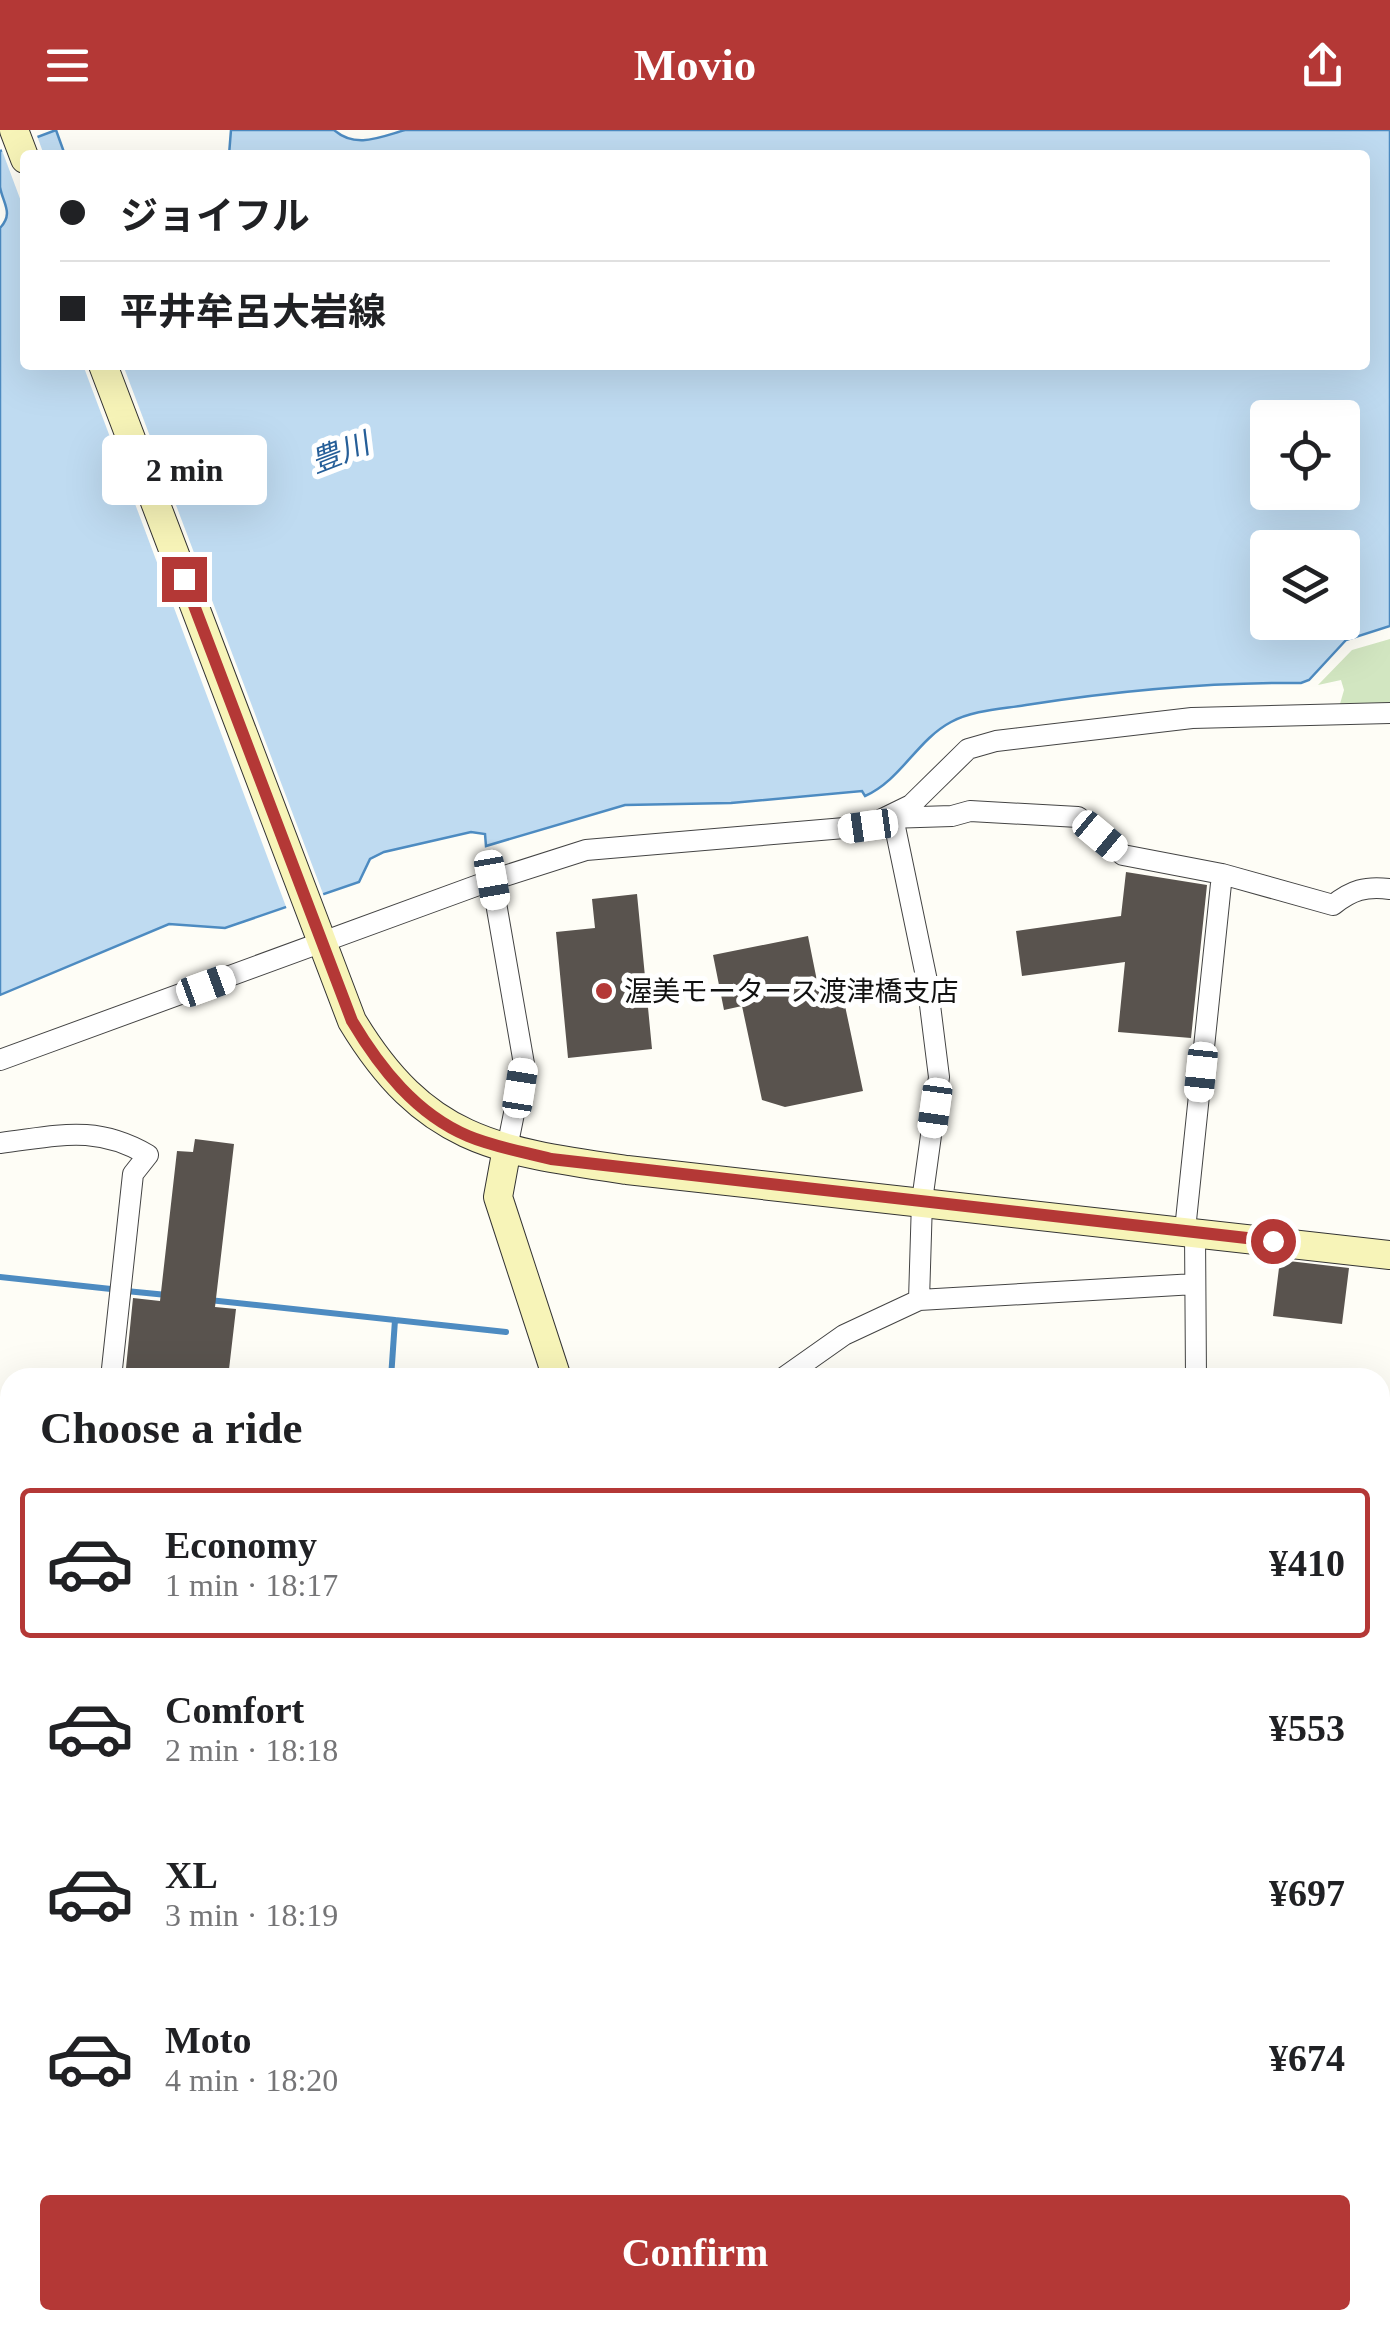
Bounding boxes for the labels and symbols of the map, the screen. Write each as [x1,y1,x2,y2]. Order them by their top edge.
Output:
water label: 豊川 [306,425,377,479]
callout: 2 min [101,434,266,504]
route end [162,557,207,602]
car [1067,805,1133,867]
car [836,807,900,845]
car [472,848,512,912]
car [173,962,239,1010]
place label: 渥美モータース渡津橋支店 [624,976,959,1007]
marker: 渥美モータース渡津橋支店 [593,980,615,1002]
car [1183,1041,1219,1103]
car [500,1056,540,1120]
car [916,1076,954,1140]
route start [1251,1219,1296,1264]

